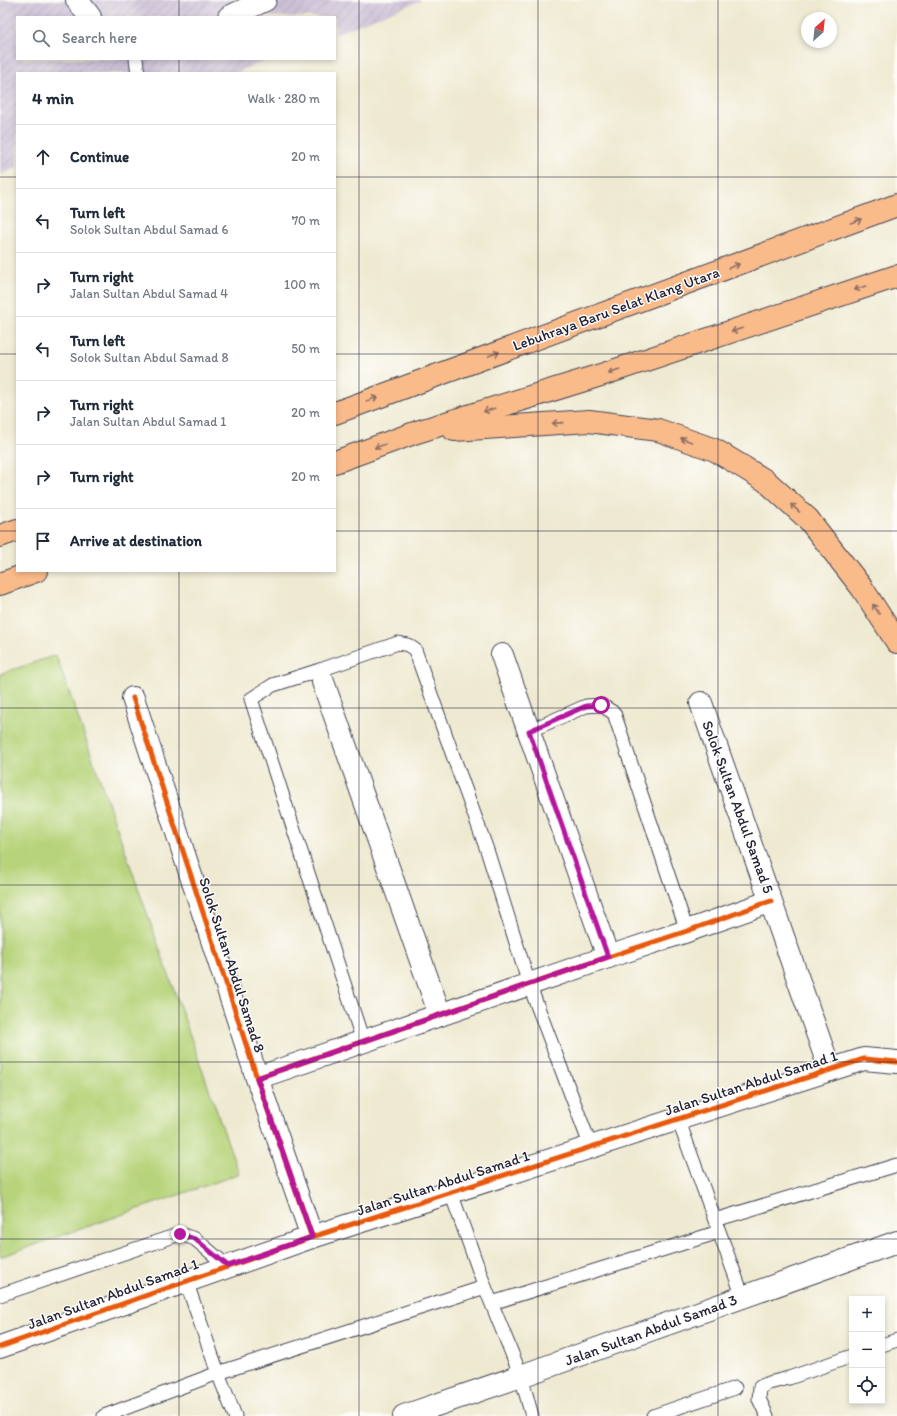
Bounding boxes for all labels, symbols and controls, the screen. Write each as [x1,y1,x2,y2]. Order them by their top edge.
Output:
north arrow [801,12,837,48]
search box [16,16,336,60]
icon: search [30,27,52,49]
text: Search here [62,29,137,47]
text: 4 min [32,88,74,108]
text: Walk · 280 m [247,91,320,106]
icon: ahead [32,146,54,168]
text: Continue [70,148,129,166]
text: 20 m [291,149,320,164]
text: Turn left [70,204,125,222]
icon: left [32,210,54,232]
text: 70 m [292,213,320,228]
one-way arrow [849,216,861,224]
text: Solok Sultan Abdul Samad 6 [70,222,228,237]
one-way arrow [727,261,739,269]
street label: Lebuhraya Baru Selat Klang Utara [510,263,722,355]
text: Turn right [70,268,134,286]
icon: right [32,274,54,296]
text: 100 m [284,277,320,292]
one-way arrow [854,285,866,293]
text: Jalan Sultan Abdul Samad 4 [70,286,228,301]
one-way arrow [730,327,743,334]
text: Turn left [70,332,125,350]
icon: left [32,338,54,360]
text: 50 m [291,341,320,356]
text: Solok Sultan Abdul Samad 8 [70,350,229,365]
one-way arrow [487,350,499,358]
one-way arrow [608,368,620,376]
one-way arrow [365,395,377,403]
text: Turn right [70,396,134,414]
icon: right [32,402,54,424]
text: 20 m [291,405,320,420]
one-way arrow [483,407,496,414]
text: Jalan Sultan Abdul Samad 1 [70,414,226,429]
one-way arrow [552,419,565,426]
one-way arrow [679,436,692,443]
one-way arrow [375,442,387,450]
icon: right [32,466,54,488]
text: Turn right [70,468,134,486]
text: 20 m [291,469,320,484]
one-way arrow [790,503,800,513]
icon: arrive [32,530,54,552]
text: Arrive at destination [70,532,202,550]
one-way arrow [872,604,880,615]
route start [592,696,610,714]
street label: Solok Sultan Abdul Samad 5 [698,718,778,896]
street label: Solok Sultan Abdul Samad 8 [195,875,269,1055]
street label: Jalan Sultan Abdul Samad 1 [662,1047,840,1119]
street label: Jalan Sultan Abdul Samad 1 [354,1147,532,1219]
route end [171,1225,189,1243]
street label: Jalan Sultan Abdul Samad 1 [25,1255,201,1333]
street label: Jalan Sultan Abdul Samad 3 [563,1290,739,1370]
map controls [849,1296,885,1404]
button: + [849,1296,885,1332]
button: − [849,1332,885,1368]
button: locate [849,1368,885,1404]

